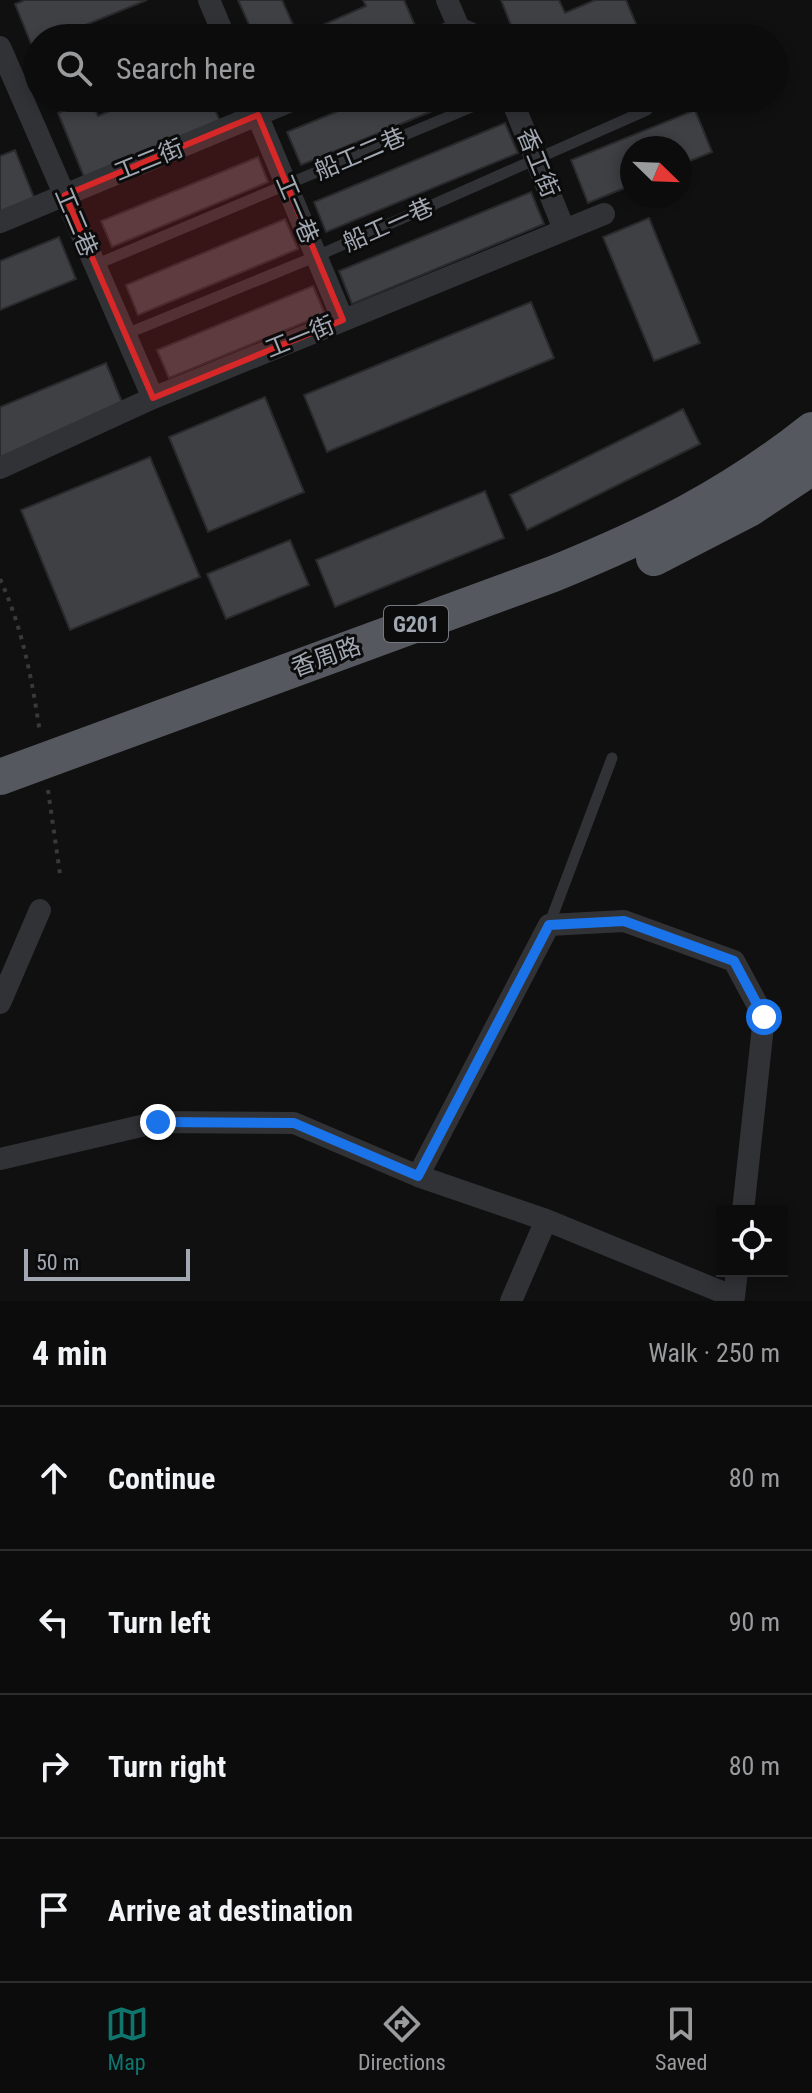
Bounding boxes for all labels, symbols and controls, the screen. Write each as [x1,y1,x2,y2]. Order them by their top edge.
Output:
search box [24,24,788,112]
icon: search [52,46,96,90]
text: Search here [116,51,256,86]
street label: 船工二巷 [310,122,410,186]
street label: 香工街 [512,124,564,202]
street label: 工二街 [110,134,188,186]
north arrow [620,136,692,208]
street label: 工一巷 [270,170,324,248]
street label: 工二巷 [49,183,103,261]
street label: 船工一巷 [338,193,438,257]
street label: 工一街 [261,311,339,363]
road number: G201 [384,606,448,642]
street label: 香周路 [287,632,365,682]
route start [746,999,782,1035]
route end [140,1104,176,1140]
map controls [716,1205,788,1277]
button: locate [716,1205,788,1277]
scale bar [24,1245,190,1281]
text: 50 m [36,1250,79,1275]
text: 4 min [32,1333,108,1373]
text: Walk · 250 m [648,1338,780,1368]
icon: ahead [32,1456,76,1500]
text: Continue [108,1461,215,1496]
text: 80 m [729,1463,780,1493]
icon: left [32,1600,76,1644]
text: Turn left [108,1605,211,1640]
text: 90 m [729,1607,780,1637]
icon: right [32,1744,76,1788]
text: Turn right [108,1749,226,1784]
text: 80 m [729,1751,780,1781]
icon: arrive [32,1888,76,1932]
text: Arrive at destination [108,1893,353,1928]
tab: Map [105,2002,149,2075]
tab: Directions [358,2002,446,2075]
tab: Saved [655,2002,707,2075]

